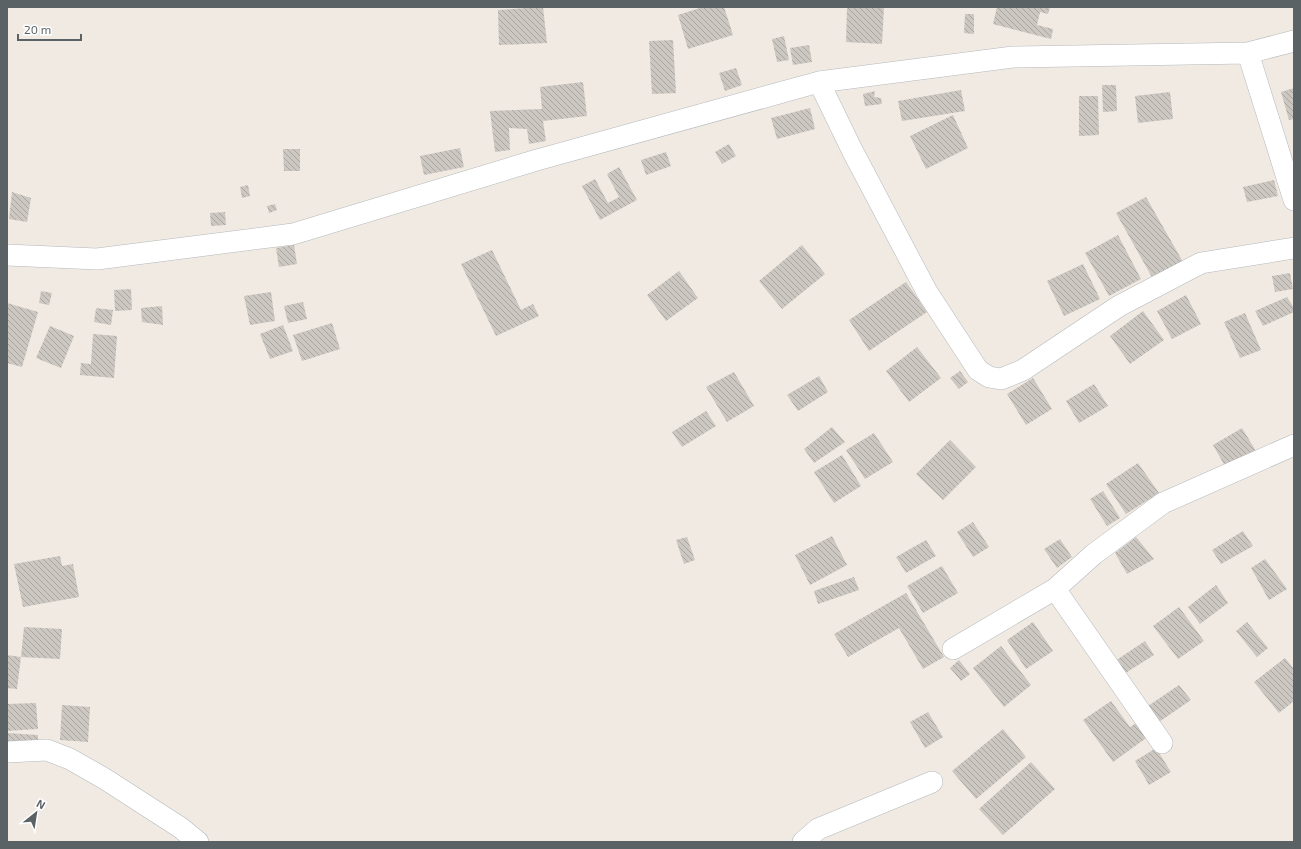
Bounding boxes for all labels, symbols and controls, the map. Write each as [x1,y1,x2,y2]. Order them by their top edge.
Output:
scale bar [18,16,81,42]
text: 20 m [24,22,51,36]
north arrow [16,793,56,833]
text: N [35,796,48,812]

